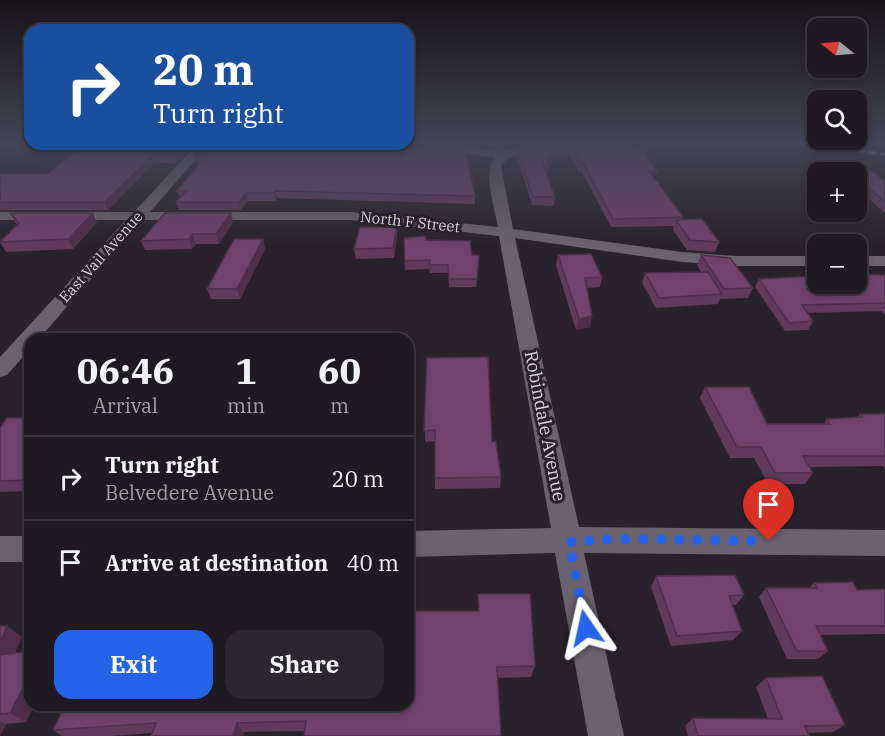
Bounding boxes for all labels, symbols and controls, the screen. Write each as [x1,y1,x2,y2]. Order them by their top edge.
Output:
north arrow [807,18,867,78]
map controls [807,18,867,294]
text: 20 m [153,42,254,97]
icon: right [54,48,132,126]
button: search [807,90,867,150]
text: Turn right [153,95,284,130]
button: + [807,162,867,222]
street label: East Vail Avenue [55,207,147,306]
street label: North F Street [359,207,461,236]
button: − [807,234,867,294]
text: 06:46 [77,347,174,394]
text: 1 [235,347,257,394]
text: 60 [318,347,361,394]
street label: Robindale Avenue [520,349,571,503]
text: Arrival [93,392,158,419]
text: min [227,392,265,419]
text: m [330,392,349,419]
text: Turn right [105,450,219,479]
icon: right [54,462,87,495]
text: 20 m [332,464,384,493]
text: Belvedere Avenue [105,479,274,506]
pin [743,479,794,541]
icon: arrive [752,488,785,521]
icon: arrive [54,546,87,579]
text: Arrive at destination [105,548,328,577]
text: 40 m [346,548,399,577]
position arrow [554,596,618,660]
button: Exit [54,630,213,699]
button: Share [225,630,384,699]

